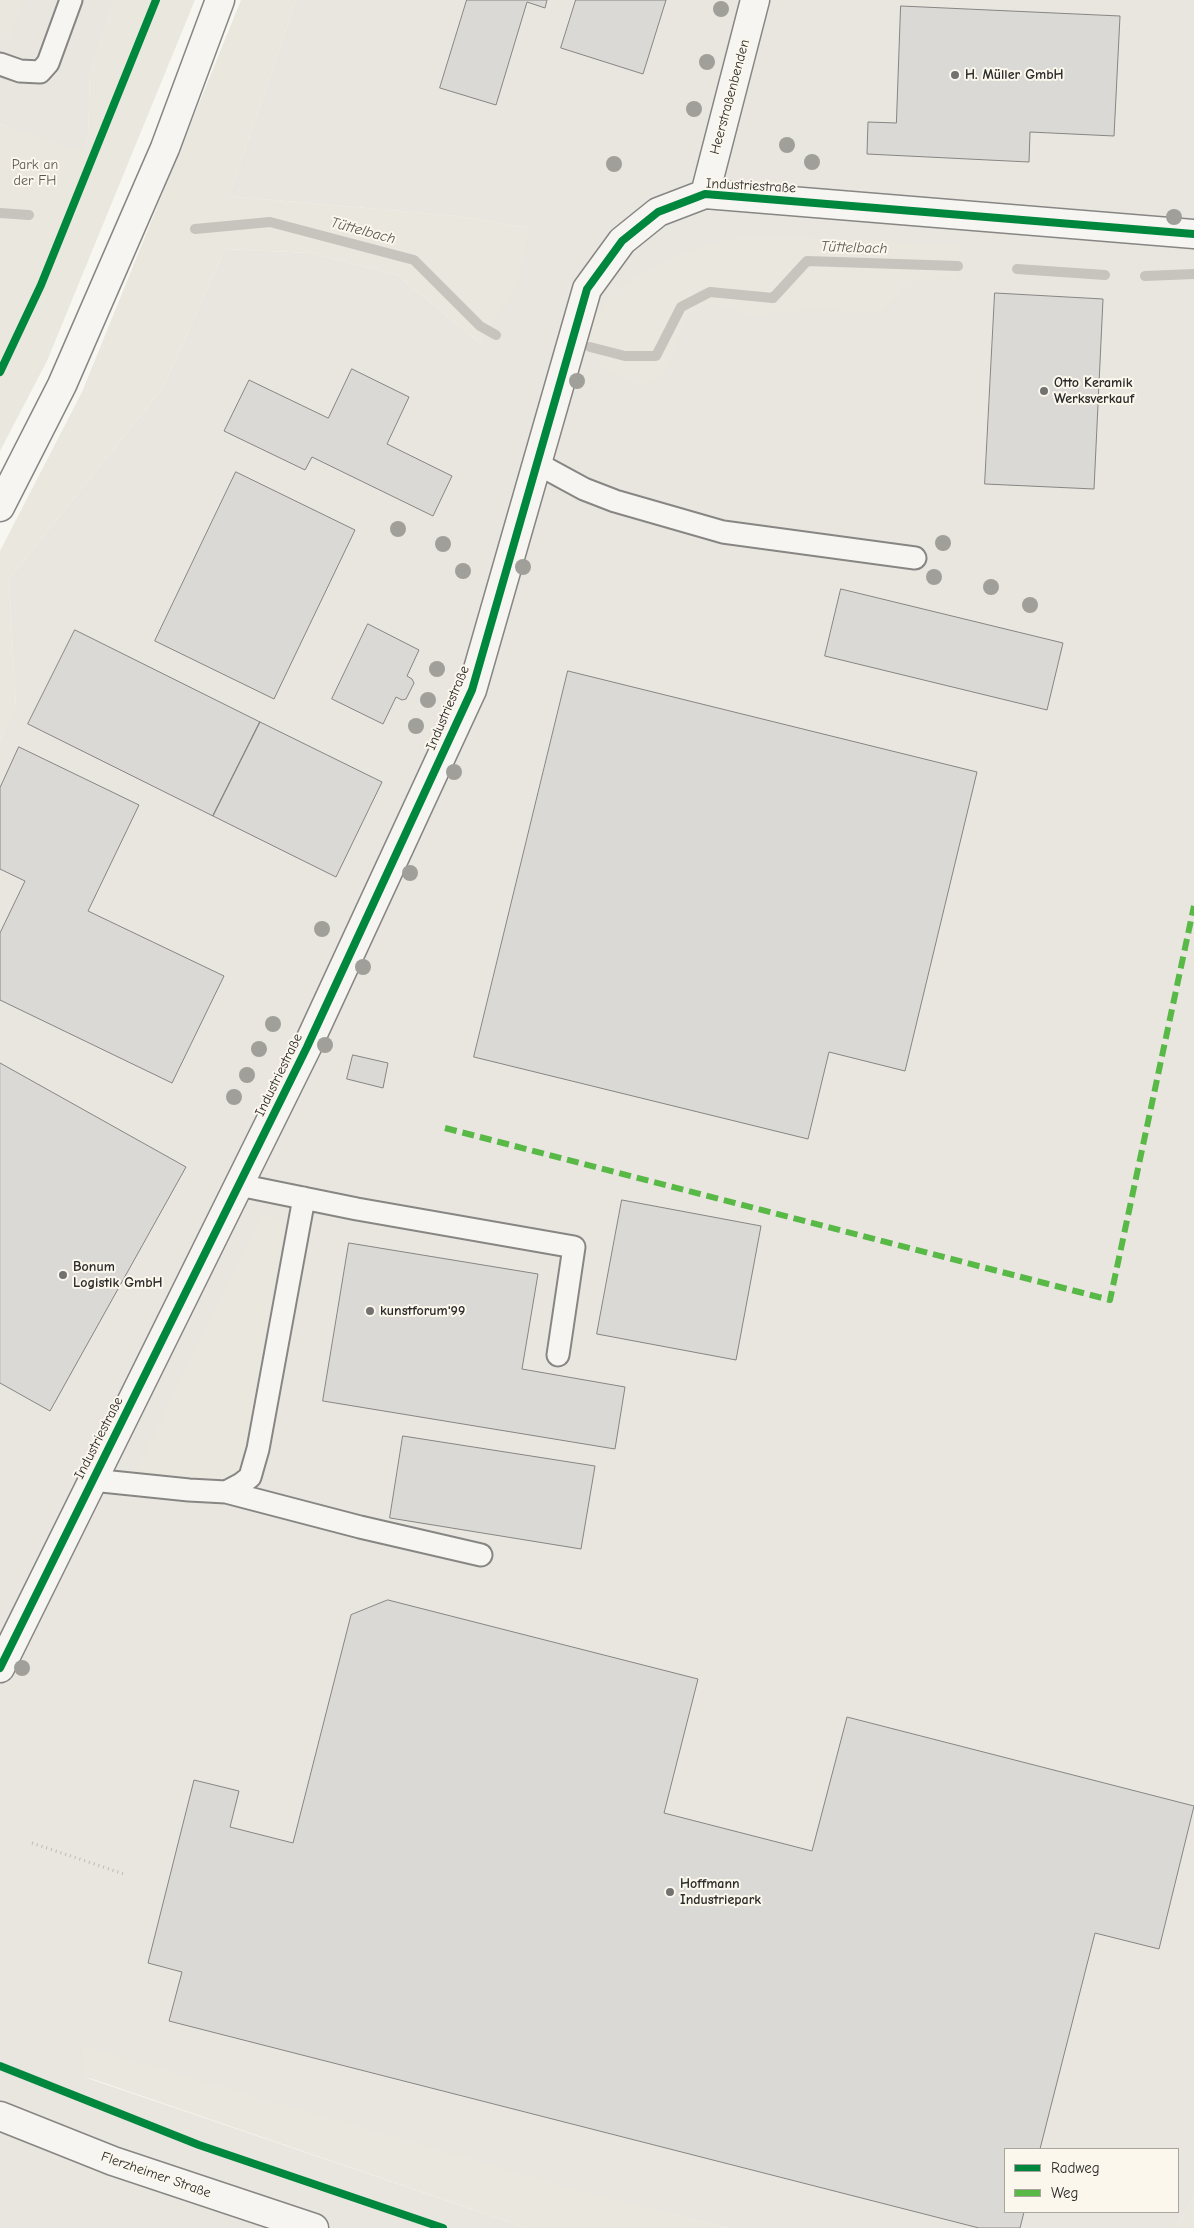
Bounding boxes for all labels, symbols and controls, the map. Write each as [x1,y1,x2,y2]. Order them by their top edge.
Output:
street label: Heerstraßenbenden [707,38,753,156]
place label: H. Müller GmbH [965,67,1064,83]
marker: H. Müller GmbH [949,69,961,81]
park label: Park an der FH [12,157,58,190]
street label: Industriestraße [706,175,796,197]
water label: Tüttelbach [328,214,398,248]
water label: Tüttelbach [820,238,888,258]
place label: Otto Keramik Werksverkauf [1054,375,1134,408]
marker: Otto Keramik Werksverkauf [1038,385,1050,397]
street label: Industriestraße [423,663,473,753]
street label: Industriestraße [252,1031,306,1119]
place label: Bonum Logistik GmbH [73,1259,163,1292]
marker: Bonum Logistik GmbH [57,1269,69,1281]
place label: kunstforum'99 [380,1303,465,1319]
marker: kunstforum'99 [364,1305,376,1317]
street label: Industriestraße [71,1394,127,1482]
place label: Hoffmann Industriepark [680,1876,761,1908]
marker: Hoffmann Industriepark [664,1886,676,1898]
street label: Flerzheimer Straße [99,2148,213,2202]
legend [1004,2148,1179,2213]
text: Radweg [1051,2159,1100,2177]
text: Weg [1051,2184,1078,2202]

